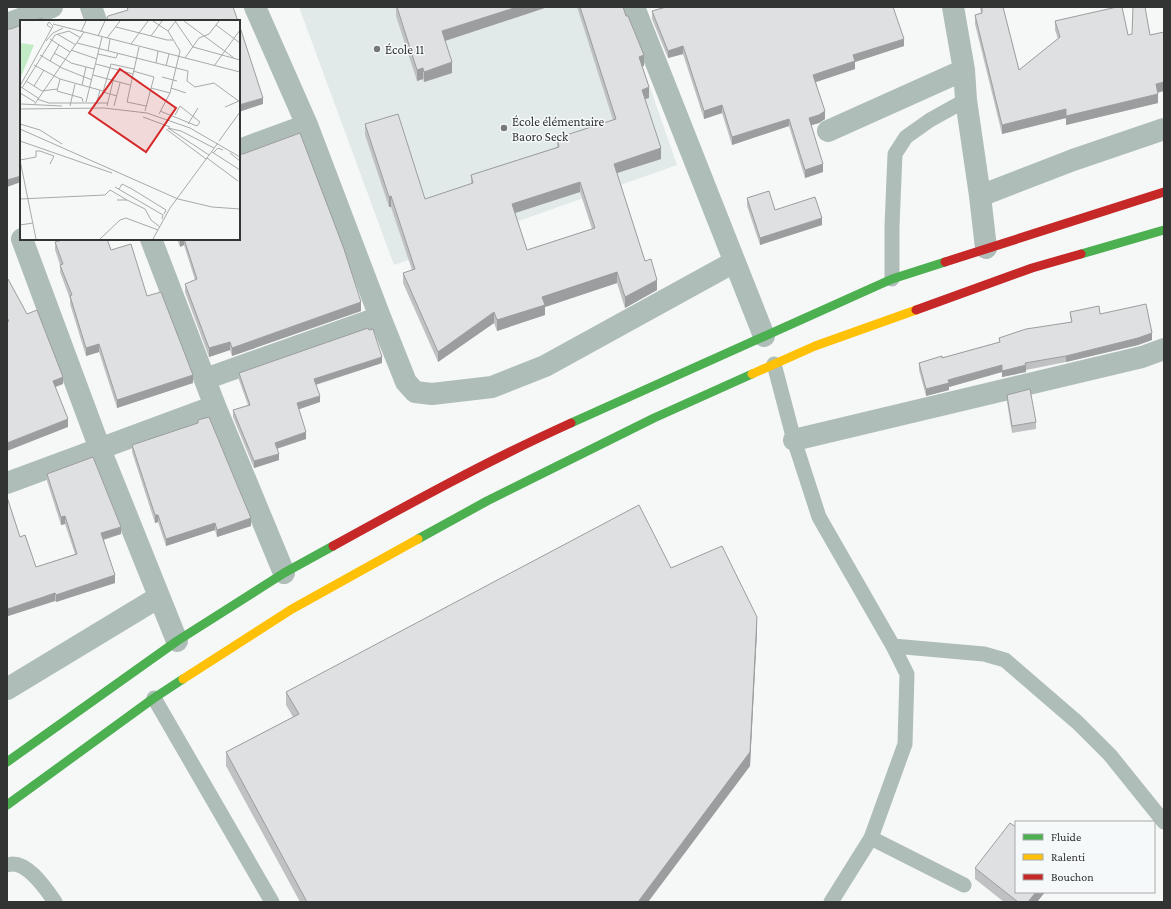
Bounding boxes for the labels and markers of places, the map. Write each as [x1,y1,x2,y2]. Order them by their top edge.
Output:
place label: École 11 [385,42,424,57]
marker: École 11 [372,44,382,54]
place label: École élémentaire Baoro Seck [512,114,604,144]
marker: École élémentaire Baoro Seck [499,123,509,133]

